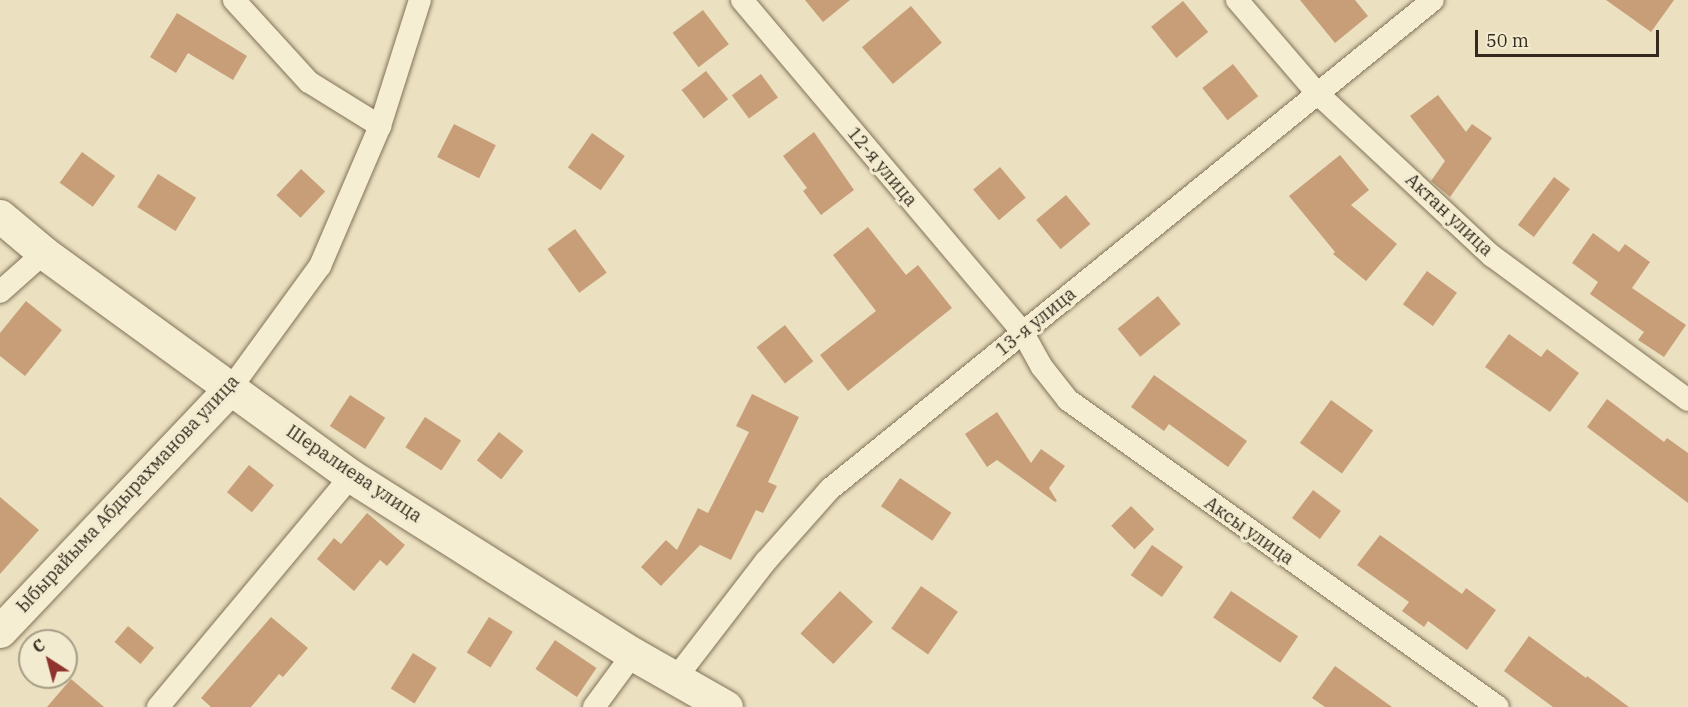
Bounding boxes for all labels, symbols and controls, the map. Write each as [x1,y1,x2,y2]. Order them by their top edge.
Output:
scale bar [1478,18,1662,56]
text: 50 m [1486,29,1529,52]
street label: 12-я улица [843,123,921,211]
street label: Актан улица [1401,169,1497,261]
street label: 13-я улица [992,283,1080,361]
street label: Ыбырайыма Абдырахманова улица [12,371,244,617]
street label: Шералиева улица [282,421,426,527]
street label: Аксы улица [1200,492,1298,570]
north arrow [18,629,78,689]
text: С [28,635,49,657]

